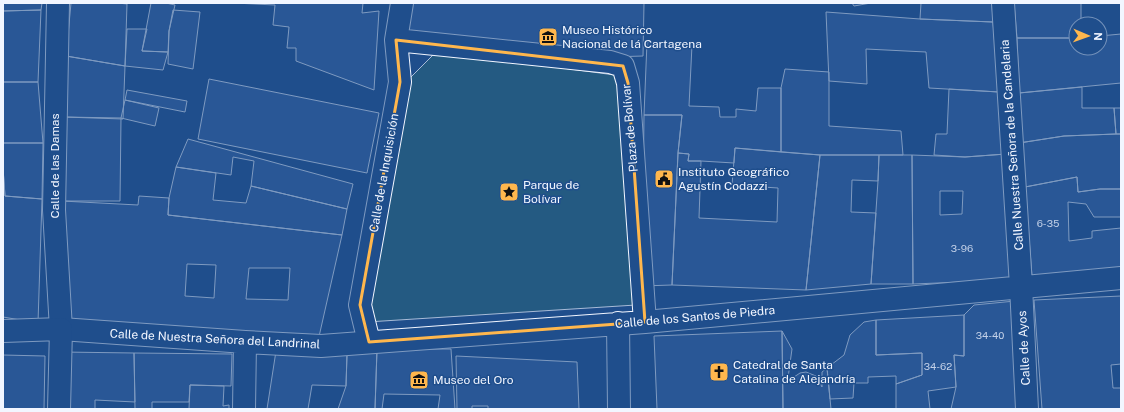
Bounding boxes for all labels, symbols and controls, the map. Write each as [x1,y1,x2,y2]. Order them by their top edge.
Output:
north arrow [1068,16,1108,56]
place label: Museo Histórico Nacional de lá Cartagena [562,23,702,51]
museum icon: Museo Histórico Nacional de lá Cartagena [537,26,559,48]
text: N [1092,32,1104,41]
street label: Calle Nuestra Señora de la Candelaria [998,39,1026,251]
street label: Plaza de Bolívar [619,83,641,173]
street label: Calle de la Inquisición [367,112,401,234]
street label: Calle de las Damas [48,114,62,218]
place label: Instituto Geográfico Agustín Codazzi [678,165,789,193]
public building icon: Instituto Geográfico Agustín Codazzi [653,168,675,190]
place label: Parque de Bolívar [523,178,580,206]
place icon: Parque de Bolívar [498,181,520,203]
house number: 6-35 [1037,217,1059,229]
house number: 3-96 [951,242,973,254]
street label: Calle de los Santos de Piedra [614,303,776,331]
street label: Calle de Ayos [1015,310,1033,386]
street label: Calle de Nuestra Señora del Landrinal [109,326,321,352]
house number: 34-40 [976,329,1004,341]
place label: Catedral de Santa Catalina de Alejandría [733,358,855,386]
house number: 34-62 [924,360,952,372]
church icon: Catedral de Santa Catalina de Alejandría [708,361,730,383]
museum icon: Museo del Oro [408,369,430,391]
place label: Museo del Oro [433,373,514,387]

